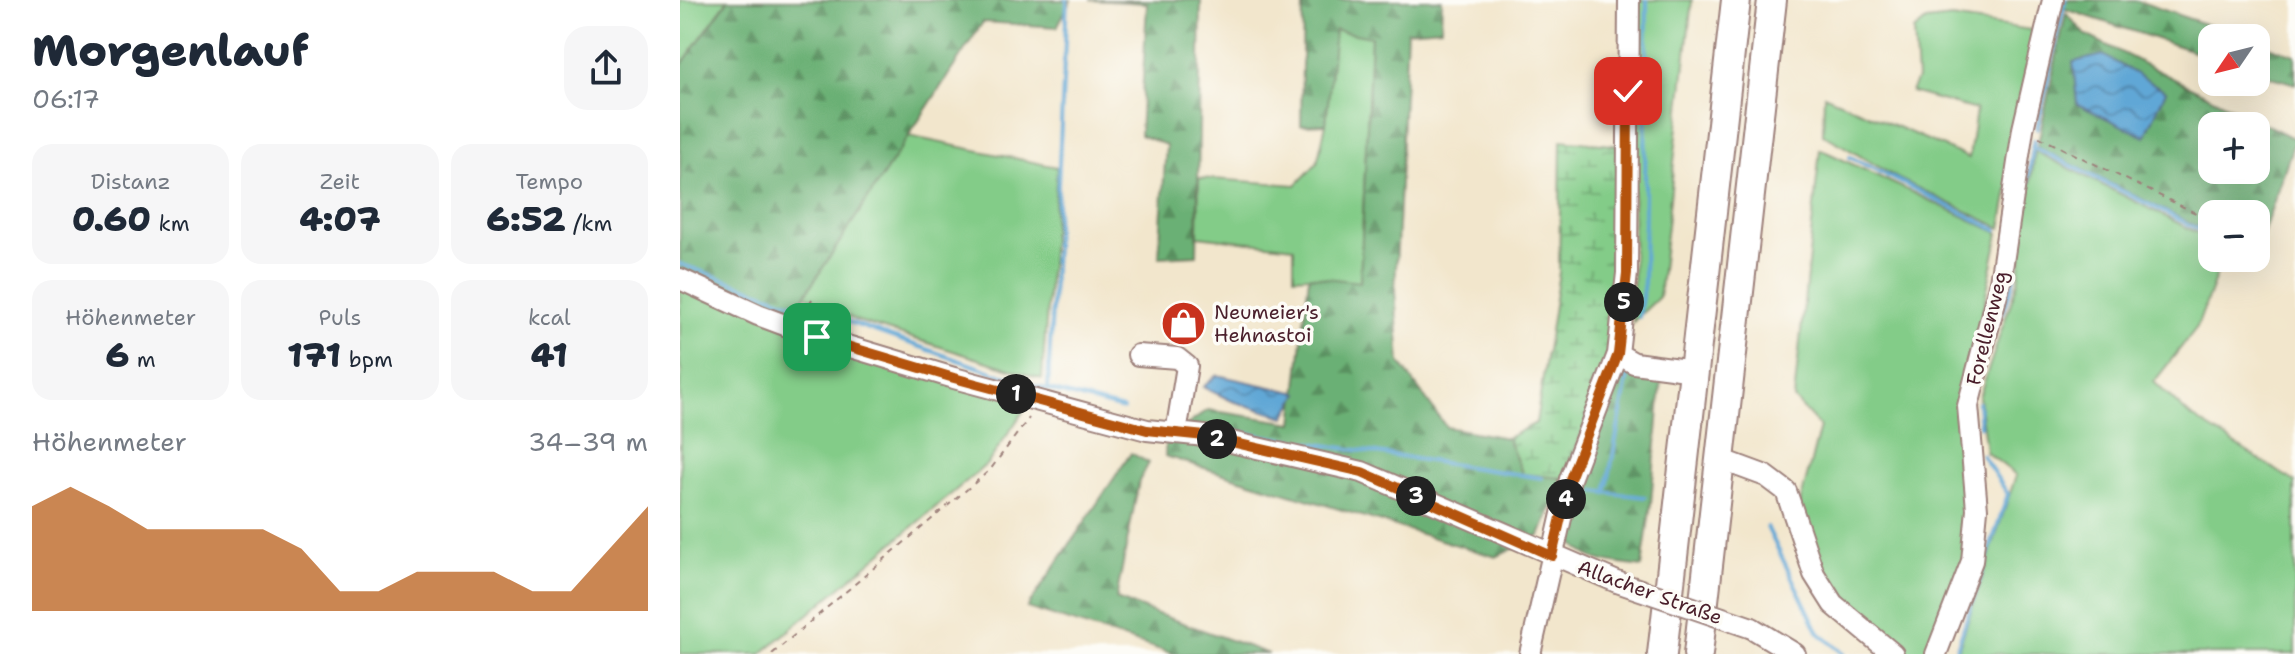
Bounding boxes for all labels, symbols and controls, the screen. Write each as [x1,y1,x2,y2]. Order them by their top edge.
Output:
text: Morgenlauf [32,21,309,80]
north arrow [2198,24,2270,96]
map controls [2198,24,2270,272]
button: share [564,26,648,110]
pin [1594,57,1662,125]
icon: check [1606,69,1650,113]
text: 06:17 [32,81,100,116]
button: + [2198,112,2270,184]
text: Distanz [91,167,171,196]
text: Zeit [320,167,360,196]
text: Tempo [515,167,583,196]
text: 0.60 [72,196,151,242]
text: 4:07 [300,196,380,242]
text: 6:52 [486,196,566,242]
button: − [2198,200,2270,272]
text: km [151,209,190,238]
text: /km [566,209,612,238]
street label: Forellenweg [1960,268,2014,388]
pin: 5 [1604,282,1644,322]
text: 5 [1617,287,1631,316]
place label: Neumeier's Hehnastoi [1214,299,1319,348]
shop icon: Neumeier's Hehnastoi [1159,300,1207,348]
text: Höhenmeter [65,303,196,332]
text: Puls [319,303,361,332]
text: kcal [528,303,571,332]
pin [783,303,851,371]
icon: arrive [795,315,839,359]
text: 6 [106,332,129,378]
text: 171 [287,332,341,378]
text: 41 [531,332,568,378]
text: m [129,345,156,374]
text: bpm [341,345,393,374]
pin: 1 [996,374,1036,414]
text: 1 [1011,379,1021,408]
pin: 2 [1197,419,1237,459]
text: Höhenmeter [32,424,187,459]
text: 34–39 m [528,424,648,459]
text: 2 [1209,424,1225,453]
pin: 3 [1396,476,1436,516]
pin: 4 [1546,479,1586,519]
text: 3 [1408,481,1424,510]
text: 4 [1558,484,1574,513]
street label: Allacher Straße [1574,554,1726,630]

